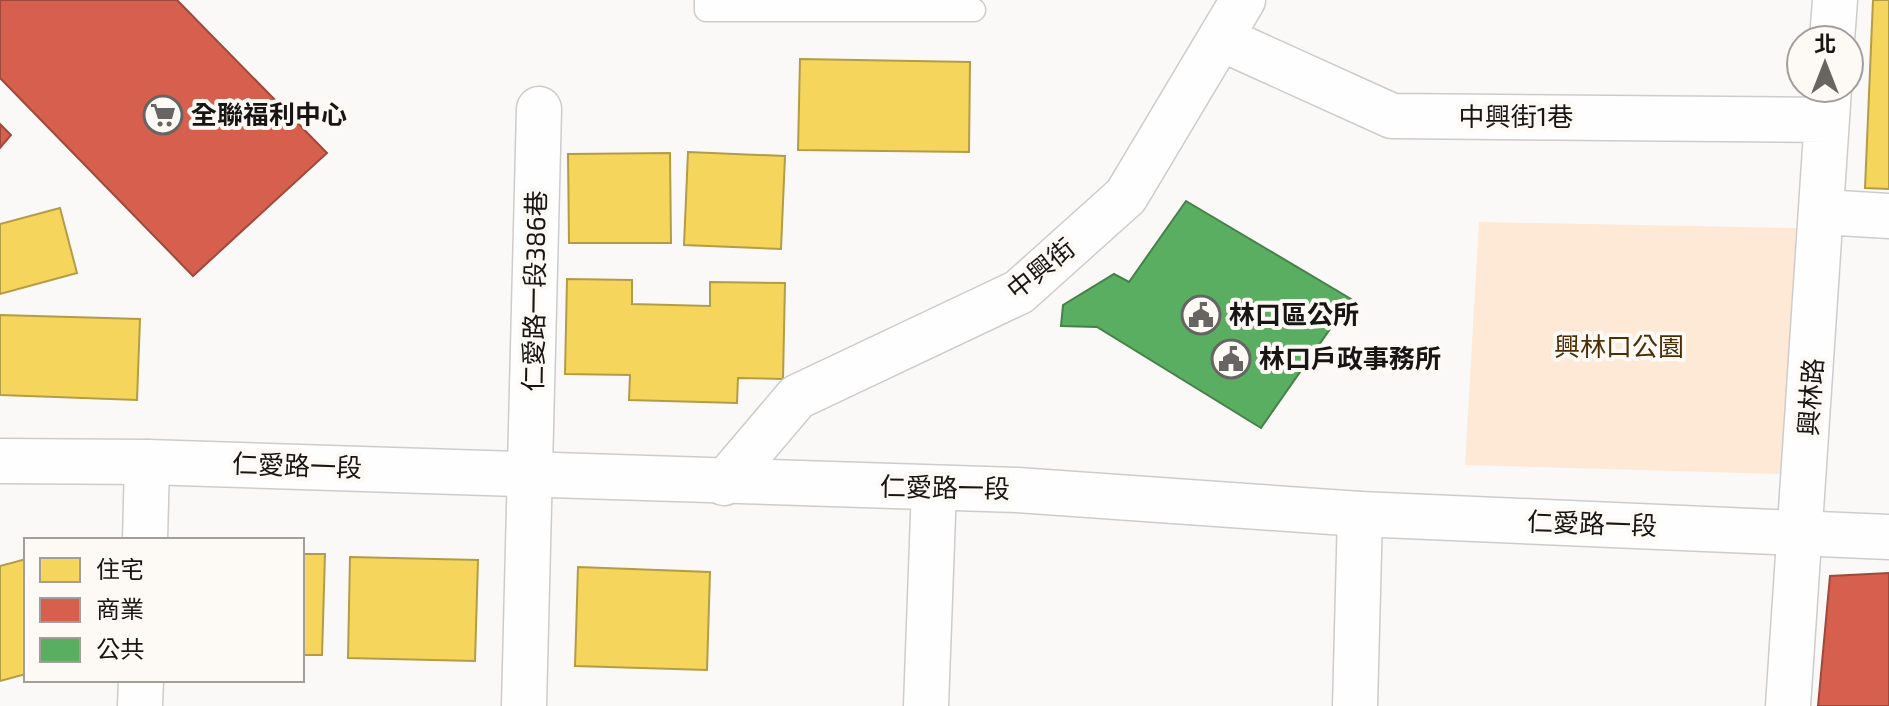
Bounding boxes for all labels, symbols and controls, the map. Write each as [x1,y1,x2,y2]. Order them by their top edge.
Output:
north arrow [1785,24,1865,104]
text: 北 [1814,30,1836,56]
supermarket icon: 全聯福利中心 [142,94,184,136]
place label: 全聯福利中心 [191,98,347,129]
street label: 中興街1巷 [1459,100,1573,131]
street label: 仁愛路一段386巷 [516,190,551,392]
street label: 中興街 [1000,231,1080,304]
public building icon: 林口區公所 [1180,294,1222,336]
place label: 林口區公所 [1229,298,1359,329]
park label: 興林口公園 [1554,330,1684,361]
public building icon: 林口戶政事務所 [1210,338,1252,380]
place label: 林口戶政事務所 [1259,342,1441,373]
street label: 興林路 [1791,357,1828,437]
street label: 仁愛路一段 [232,447,363,482]
street label: 仁愛路一段 [880,470,1010,503]
street label: 仁愛路一段 [1527,505,1658,540]
legend [24,538,304,682]
text: 住宅 [96,554,144,583]
text: 商業 [96,594,144,623]
text: 公共 [96,634,144,663]

